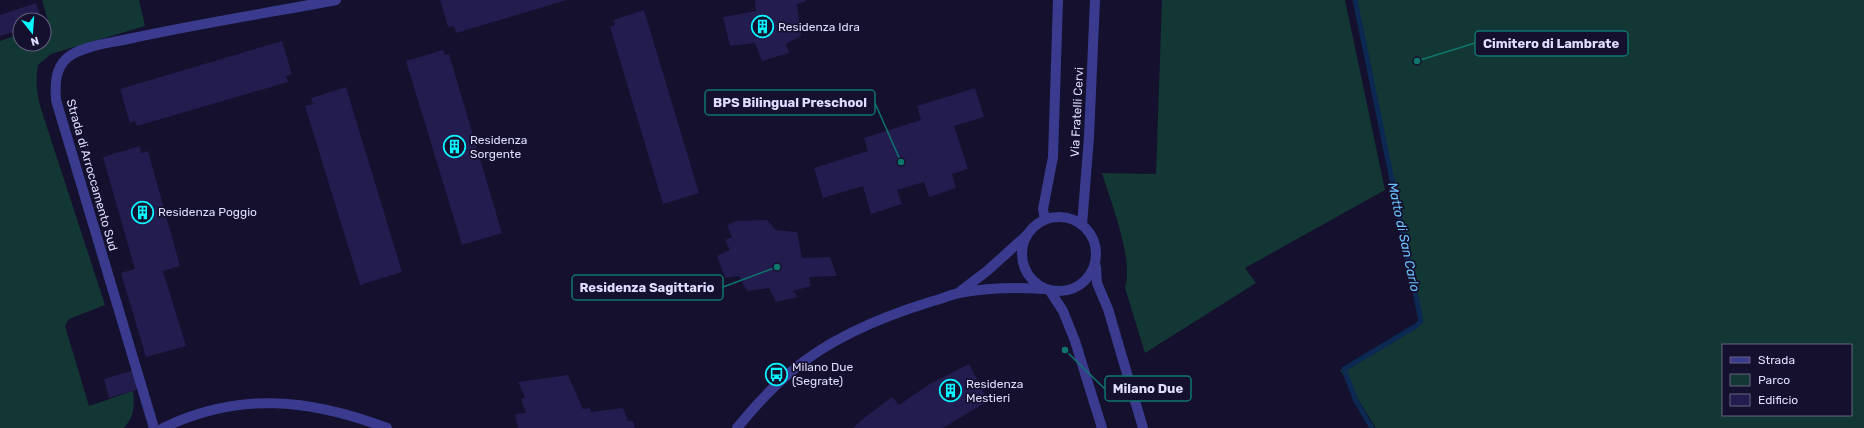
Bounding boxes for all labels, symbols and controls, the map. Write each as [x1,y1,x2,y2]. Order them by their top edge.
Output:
north arrow [12,12,52,52]
building icon: Residenza Idra [750,14,776,40]
place label: Residenza Idra [778,20,860,34]
callout: Cimitero di Lambrate [1475,31,1628,56]
text: N [29,34,40,48]
text: Cimitero di Lambrate [1483,36,1619,51]
street label: Via Fratelli Cervi [1068,67,1086,157]
callout: BPS Bilingual Preschool [705,90,875,115]
text: BPS Bilingual Preschool [713,95,867,110]
street label: Strada di Arroccamento Sud [64,97,120,253]
place label: Residenza Sorgente [470,133,527,161]
building icon: Residenza Sorgente [441,134,467,160]
water label: Matto di San Carlo [1385,181,1423,293]
building icon: Residenza Poggio [129,199,155,225]
place label: Residenza Poggio [158,205,257,219]
callout: Residenza Sagittario [572,275,723,300]
text: Residenza Sagittario [579,280,715,295]
legend [1722,344,1852,416]
text: Strada [1758,353,1795,367]
place label: Milano Due (Segrate) [792,360,854,388]
bus stop icon: Milano Due (Segrate) [763,361,789,387]
text: Parco [1758,373,1790,387]
callout: Milano Due [1105,376,1191,401]
place label: Residenza Mestieri [966,377,1023,405]
building icon: Residenza Mestieri [938,378,964,404]
text: Milano Due [1113,381,1183,396]
text: Edificio [1758,393,1798,407]

